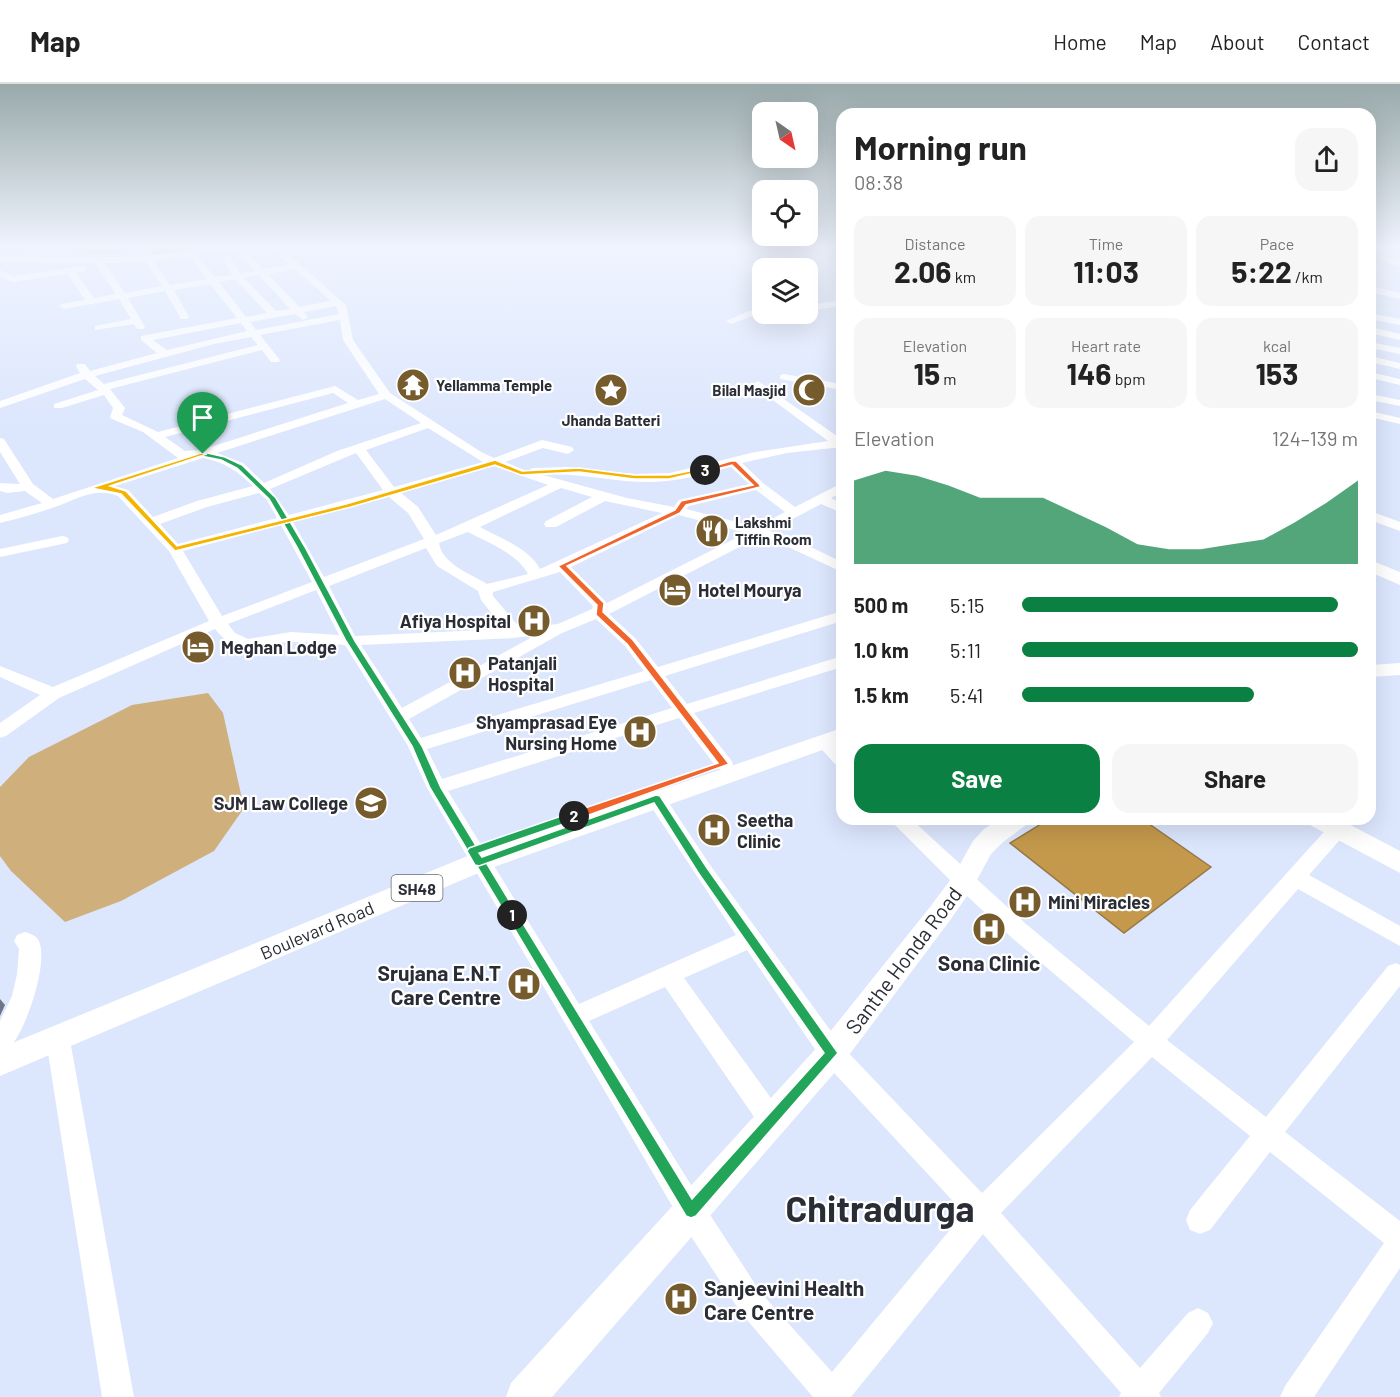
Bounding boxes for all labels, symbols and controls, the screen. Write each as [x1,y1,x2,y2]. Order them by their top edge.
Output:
text: Map [30,24,81,58]
text: Home [1053,29,1107,54]
text: Map [1140,29,1177,54]
text: About [1210,29,1265,54]
text: Contact [1298,29,1370,54]
north arrow [752,102,818,168]
map controls [752,102,818,324]
text: Morning run [854,127,1027,167]
button: share [1295,128,1358,191]
text: 08:38 [854,170,903,194]
button: locate [752,180,818,246]
text: Distance [905,234,965,253]
text: Time [1089,234,1123,253]
text: Pace [1260,234,1294,253]
text: 2.06 [894,253,951,289]
text: 11:03 [1073,253,1139,289]
text: 5:22 [1231,253,1292,289]
button: layers [752,258,818,324]
text: km [951,267,976,286]
text: /km [1292,267,1323,286]
text: Elevation [903,336,967,355]
text: Heart rate [1071,336,1141,355]
text: kcal [1263,336,1291,355]
text: 15 [913,355,940,391]
text: 146 [1067,355,1111,391]
text: 153 [1256,355,1299,391]
temple icon: Yellamma Temple [395,367,431,403]
text: m [940,369,957,388]
text: bpm [1111,369,1145,388]
place icon: Jhanda Batteri [593,372,629,408]
mosque icon: Bilal Masjid [791,372,827,408]
place label: Yellamma Temple [436,376,552,394]
place label: Bilal Masjid [712,381,786,399]
pin [177,392,228,454]
icon: arrive [186,401,219,434]
place label: Jhanda Batteri [562,411,660,429]
text: Elevation [854,426,935,450]
text: 124–139 m [1272,426,1358,450]
pin: 3 [690,455,720,485]
text: 3 [701,460,709,479]
restaurant icon: Lakshmi Tiffin Room [694,513,730,549]
place label: Lakshmi Tiffin Room [735,513,812,548]
hotel icon: Hotel Mourya [657,572,693,608]
place label: Hotel Mourya [698,579,802,601]
text: 500 m [854,593,908,617]
text: 5:15 [950,593,984,617]
hospital icon: Afiya Hospital [516,603,552,639]
place label: Afiya Hospital [400,610,511,632]
hotel icon: Meghan Lodge [180,629,216,665]
place label: Meghan Lodge [221,636,337,658]
text: 1.0 km [854,638,909,662]
text: 5:11 [950,638,981,662]
place label: Patanjali Hospital [488,652,557,695]
hospital icon: Patanjali Hospital [447,655,483,691]
text: 1.5 km [854,683,909,707]
text: 5:41 [950,683,983,707]
place label: Shyamprasad Eye Nursing Home [476,711,617,754]
hospital icon: Shyamprasad Eye Nursing Home [622,714,658,750]
button: Save [854,744,1100,813]
button: Share [1112,744,1358,813]
school or university icon: SJM Law College [353,785,389,821]
place label: SJM Law College [214,792,348,814]
pin: 2 [559,801,589,831]
text: 2 [570,806,578,825]
place label: Seetha Clinic [737,809,793,852]
hospital icon: Seetha Clinic [696,812,732,848]
road number: SH48 [392,875,442,901]
street label: Santhe Honda Road [840,882,966,1038]
hospital icon: Mini Miracles [1007,884,1043,920]
place label: Mini Miracles [1048,891,1150,913]
street label: Boulevard Road [257,896,377,964]
pin: 1 [497,900,527,930]
text: 1 [509,905,515,924]
hospital icon: Sona Clinic [971,911,1007,947]
place label: Sona Clinic [938,950,1040,975]
place label: Srujana E.N.T Care Centre [377,960,501,1009]
hospital icon: Srujana E.N.T Care Centre [506,966,542,1002]
district label: Chitradurga [785,1186,975,1229]
place label: Sanjeevini Health Care Centre [704,1275,864,1324]
hospital icon: Sanjeevini Health Care Centre [663,1281,699,1317]

